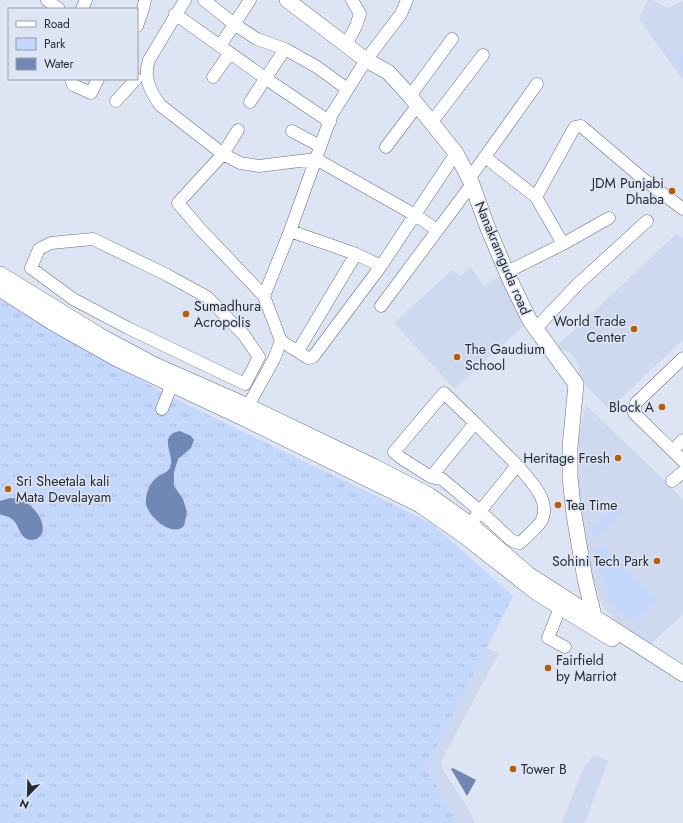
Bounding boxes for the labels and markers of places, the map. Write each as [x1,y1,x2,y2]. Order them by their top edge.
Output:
place label: JDM Punjabi Dhaba [590,173,664,209]
marker: JDM Punjabi Dhaba [667,186,677,196]
place label: Sumadhura Acropolis [194,296,261,332]
marker: Sumadhura Acropolis [181,309,191,319]
place label: World Trade Center [553,311,626,347]
marker: World Trade Center [629,324,639,334]
place label: The Gaudium School [465,339,545,375]
marker: The Gaudium School [452,352,462,362]
place label: Block A [609,397,655,417]
marker: Block A [657,402,667,412]
place label: Heritage Fresh [523,448,610,468]
marker: Heritage Fresh [613,453,623,463]
place label: Sri Sheetala kali Mata Devalayam [16,471,111,507]
marker: Sri Sheetala kali Mata Devalayam [3,484,13,494]
place label: Tea Time [566,495,618,515]
marker: Tea Time [553,500,563,510]
place label: Sohini Tech Park [552,551,650,571]
marker: Sohini Tech Park [652,556,662,566]
place label: Fairfield by Marriot [556,650,617,686]
marker: Fairfield by Marriot [543,663,553,673]
place label: Tower B [521,759,567,779]
marker: Tower B [508,764,518,774]

